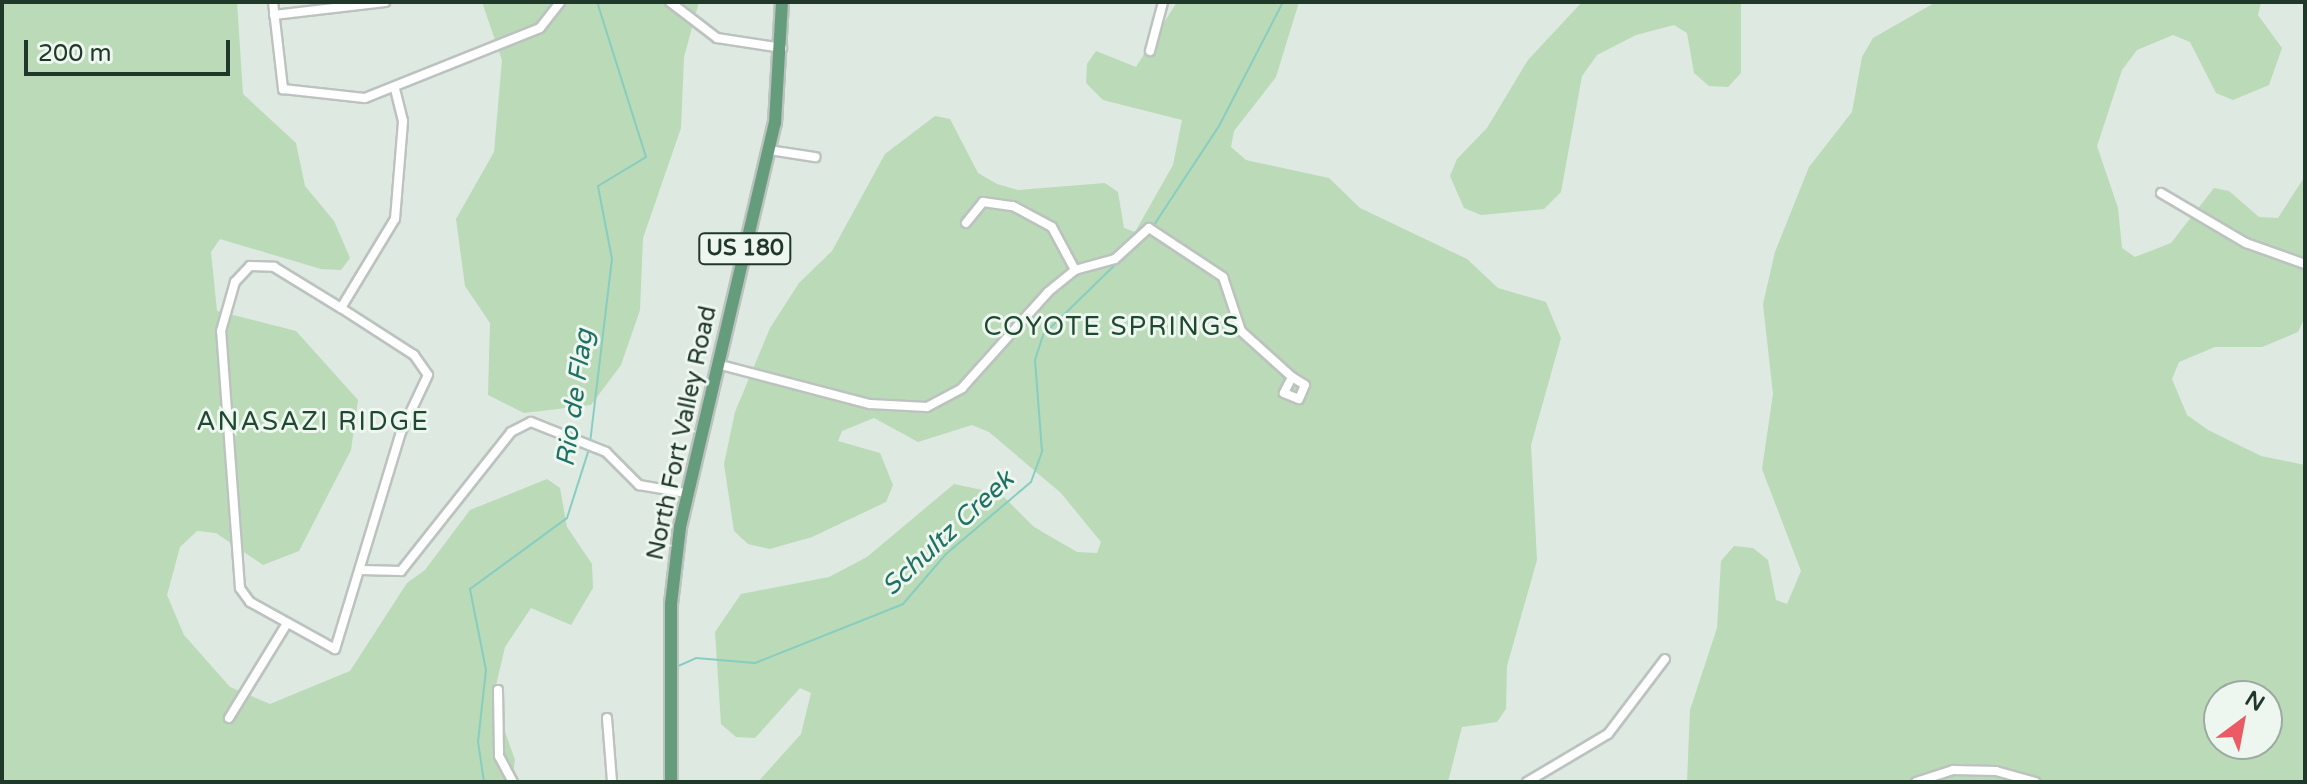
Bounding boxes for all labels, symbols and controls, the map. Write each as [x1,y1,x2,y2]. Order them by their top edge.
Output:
scale bar [28,24,234,74]
text: 200 m [38,39,112,68]
road number: US 180 [697,231,793,267]
street label: North Fort Valley Road [641,303,723,563]
district label: COYOTE SPRINGS [983,311,1241,343]
water label: Rio de Flag [550,327,600,469]
district label: ANASAZI RIDGE [196,406,430,438]
water label: Schultz Creek [876,464,1020,602]
north arrow [2203,680,2283,760]
text: N [2240,686,2269,717]

